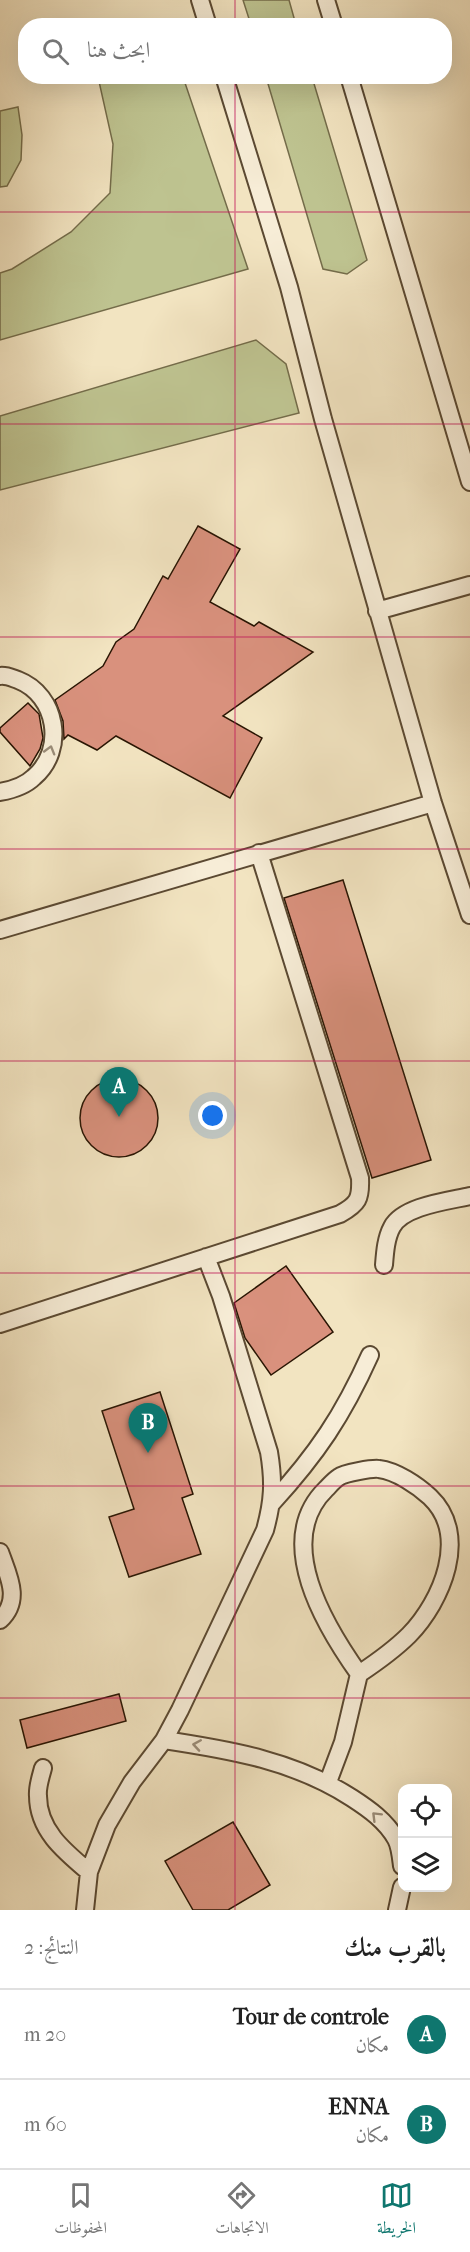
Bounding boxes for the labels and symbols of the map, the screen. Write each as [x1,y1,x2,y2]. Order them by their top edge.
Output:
one-way arrow [43,745,55,756]
pin: A [100,1068,138,1117]
your location [198,1101,227,1130]
pin: B [128,1404,168,1453]
one-way arrow [193,1739,203,1752]
one-way arrow [372,1812,383,1822]

